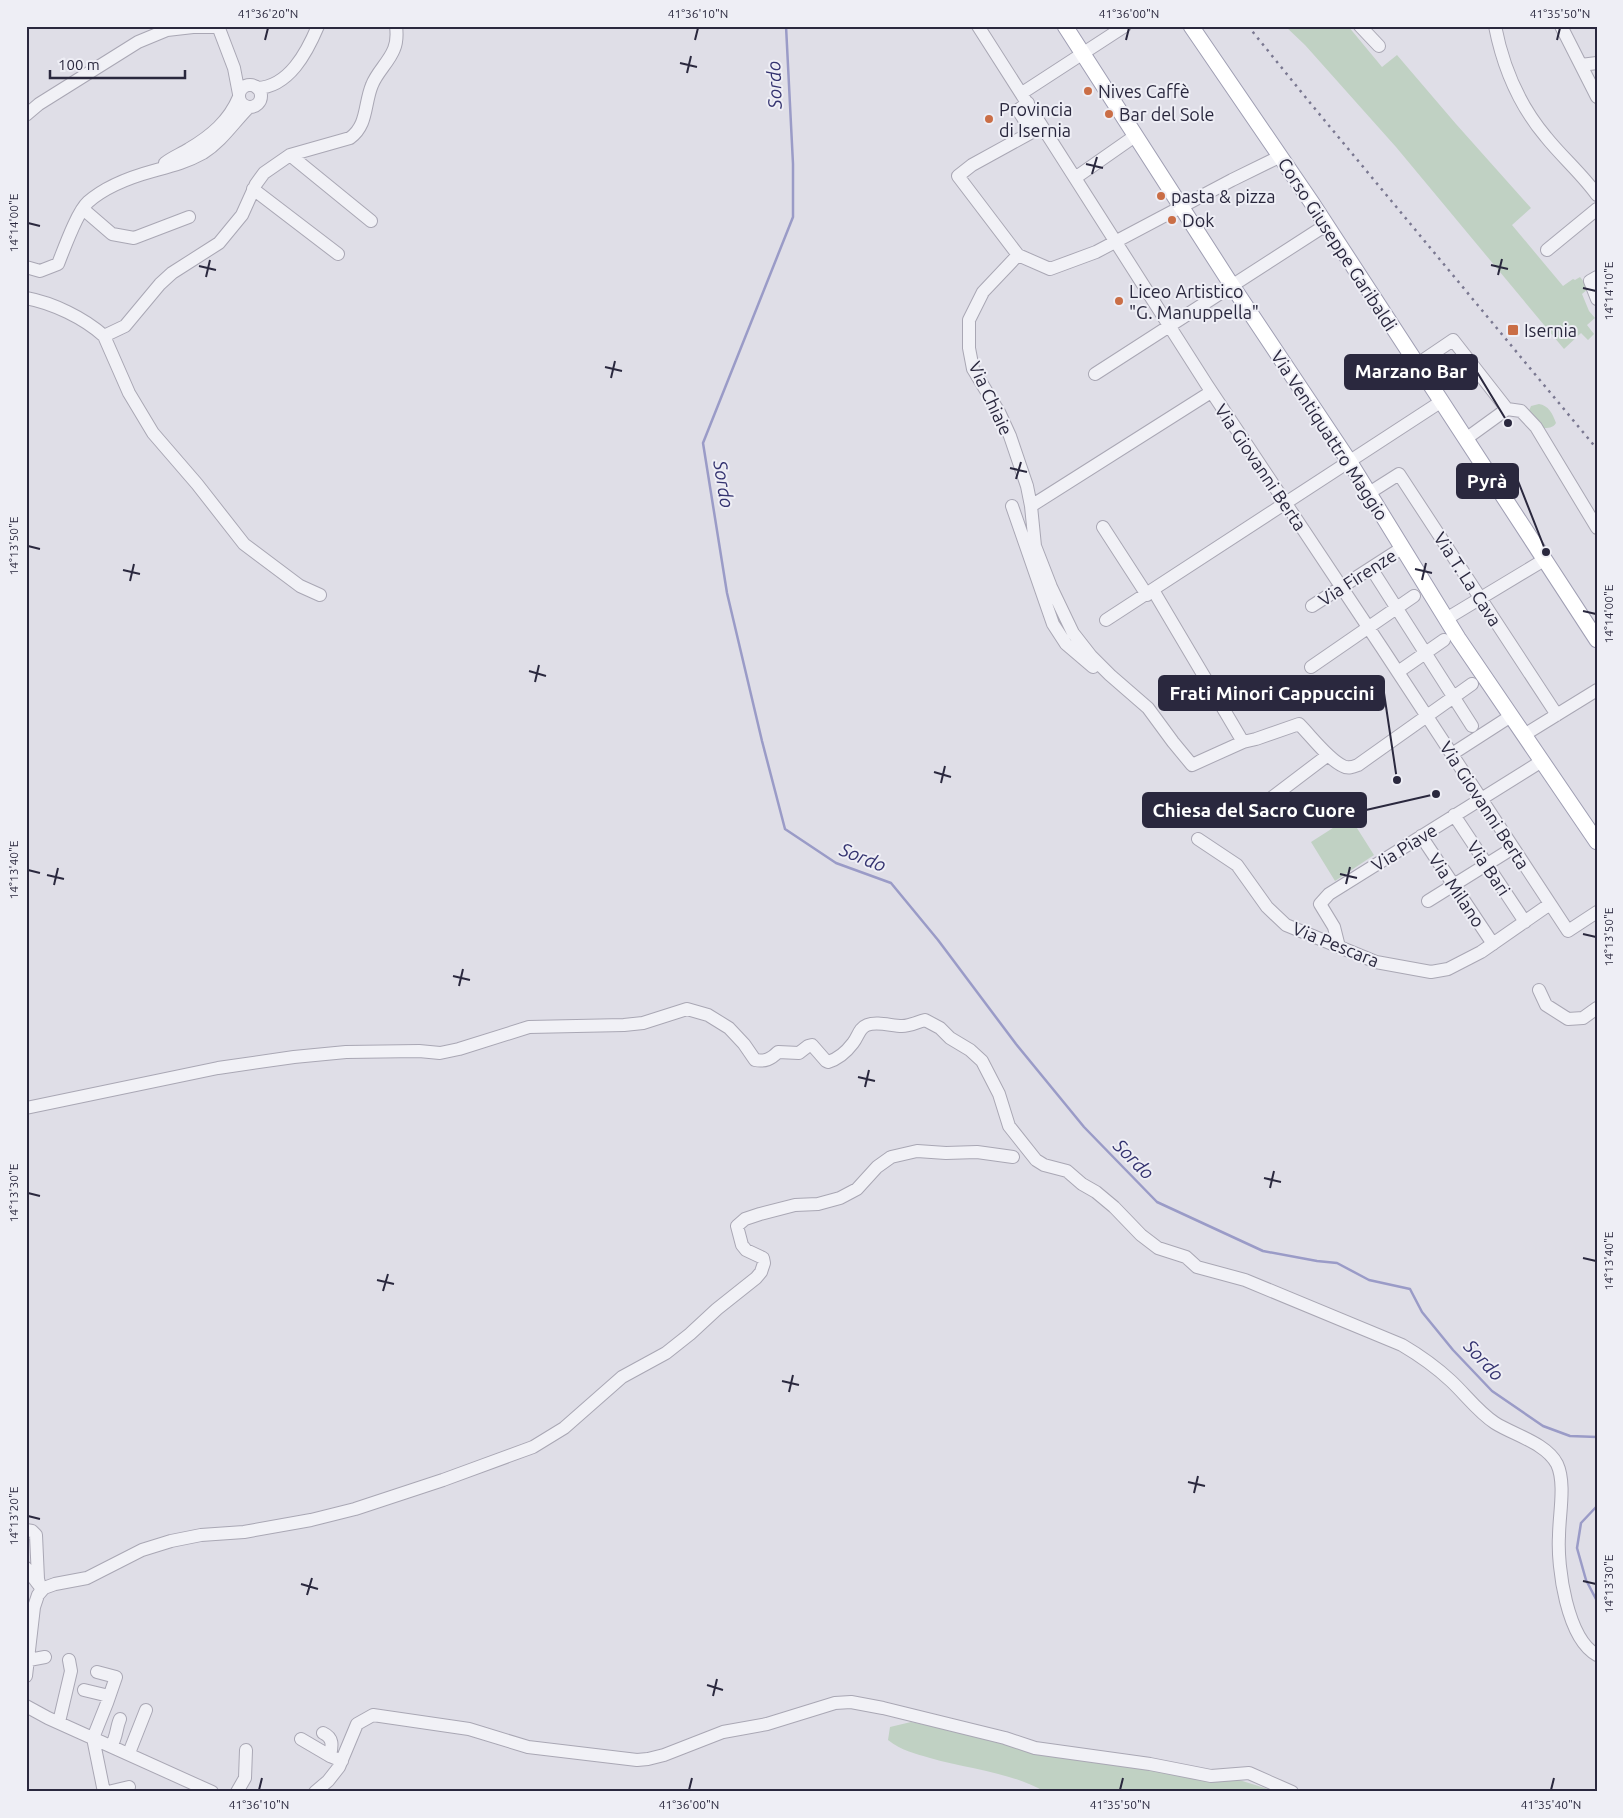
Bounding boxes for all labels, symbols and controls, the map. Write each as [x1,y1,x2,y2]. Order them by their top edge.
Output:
text: 41°36'20"N [238,7,298,20]
text: 41°36'10"N [668,7,728,20]
text: 41°36'00"N [1099,7,1159,20]
text: 41°35'50"N [1530,7,1590,20]
scale bar [50,48,185,80]
text: 100 m [58,56,100,73]
water label: Sordo [762,61,786,110]
place label: Nives Caffè [1098,81,1190,101]
marker: Nives Caffè [1082,85,1094,97]
place label: Provincia di Isernia [999,99,1073,140]
place label: Bar del Sole [1119,104,1215,124]
marker: Bar del Sole [1103,108,1115,120]
marker: Provincia di Isernia [983,113,995,125]
street label: Corso Giuseppe Garibaldi [1275,154,1401,334]
place label: pasta & pizza [1171,186,1276,206]
marker: pasta & pizza [1155,190,1167,202]
text: 14°14'00"E [7,193,20,252]
place label: Dok [1182,210,1214,230]
marker: Dok [1166,214,1178,226]
text: 14°14'10"E [1602,261,1615,320]
place label: Liceo Artistico "G. Manuppella" [1129,281,1259,322]
marker: Liceo Artistico "G. Manuppella" [1113,295,1125,307]
place label: Isernia [1524,320,1577,340]
marker: Isernia [1506,323,1520,337]
street label: Via Ventiquattro Maggio [1268,346,1392,524]
callout: Marzano Bar [1345,355,1477,389]
street label: Via Chiaie [965,358,1017,438]
text: Marzano Bar [1355,360,1467,382]
street label: Via Giovanni Berta [1211,400,1311,534]
water label: Sordo [709,458,739,509]
callout: Pyrà [1457,464,1518,498]
text: Pyrà [1467,470,1507,492]
text: 14°13'50"E [7,516,20,575]
street label: Via T. La Cava [1430,528,1506,630]
street label: Via Firenze [1314,544,1400,610]
text: 14°14'00"E [1602,584,1615,643]
callout: Frati Minori Cappuccini [1159,676,1384,710]
text: Frati Minori Cappuccini [1169,682,1375,704]
street label: Via Giovanni Berta [1436,737,1534,873]
callout: Chiesa del Sacro Cuore [1143,793,1366,827]
text: Chiesa del Sacro Cuore [1152,799,1356,821]
street label: Via Piave [1368,819,1440,875]
water label: Sordo [836,837,889,876]
street label: Via Bari [1463,837,1515,899]
text: 14°13'40"E [7,840,20,899]
street label: Via Milano [1425,849,1489,931]
text: 14°13'50"E [1602,907,1615,966]
street label: Via Pescara [1290,918,1382,970]
water label: Sordo [1109,1134,1159,1184]
text: 14°13'30"E [7,1163,20,1222]
text: 14°13'40"E [1602,1231,1615,1290]
water label: Sordo [1459,1334,1508,1385]
text: 14°13'20"E [7,1486,20,1545]
text: 14°13'30"E [1602,1554,1615,1613]
text: 41°36'10"N [229,1798,289,1811]
text: 41°36'00"N [659,1798,719,1811]
text: 41°35'50"N [1090,1798,1150,1811]
text: 41°35'40"N [1521,1798,1581,1811]

